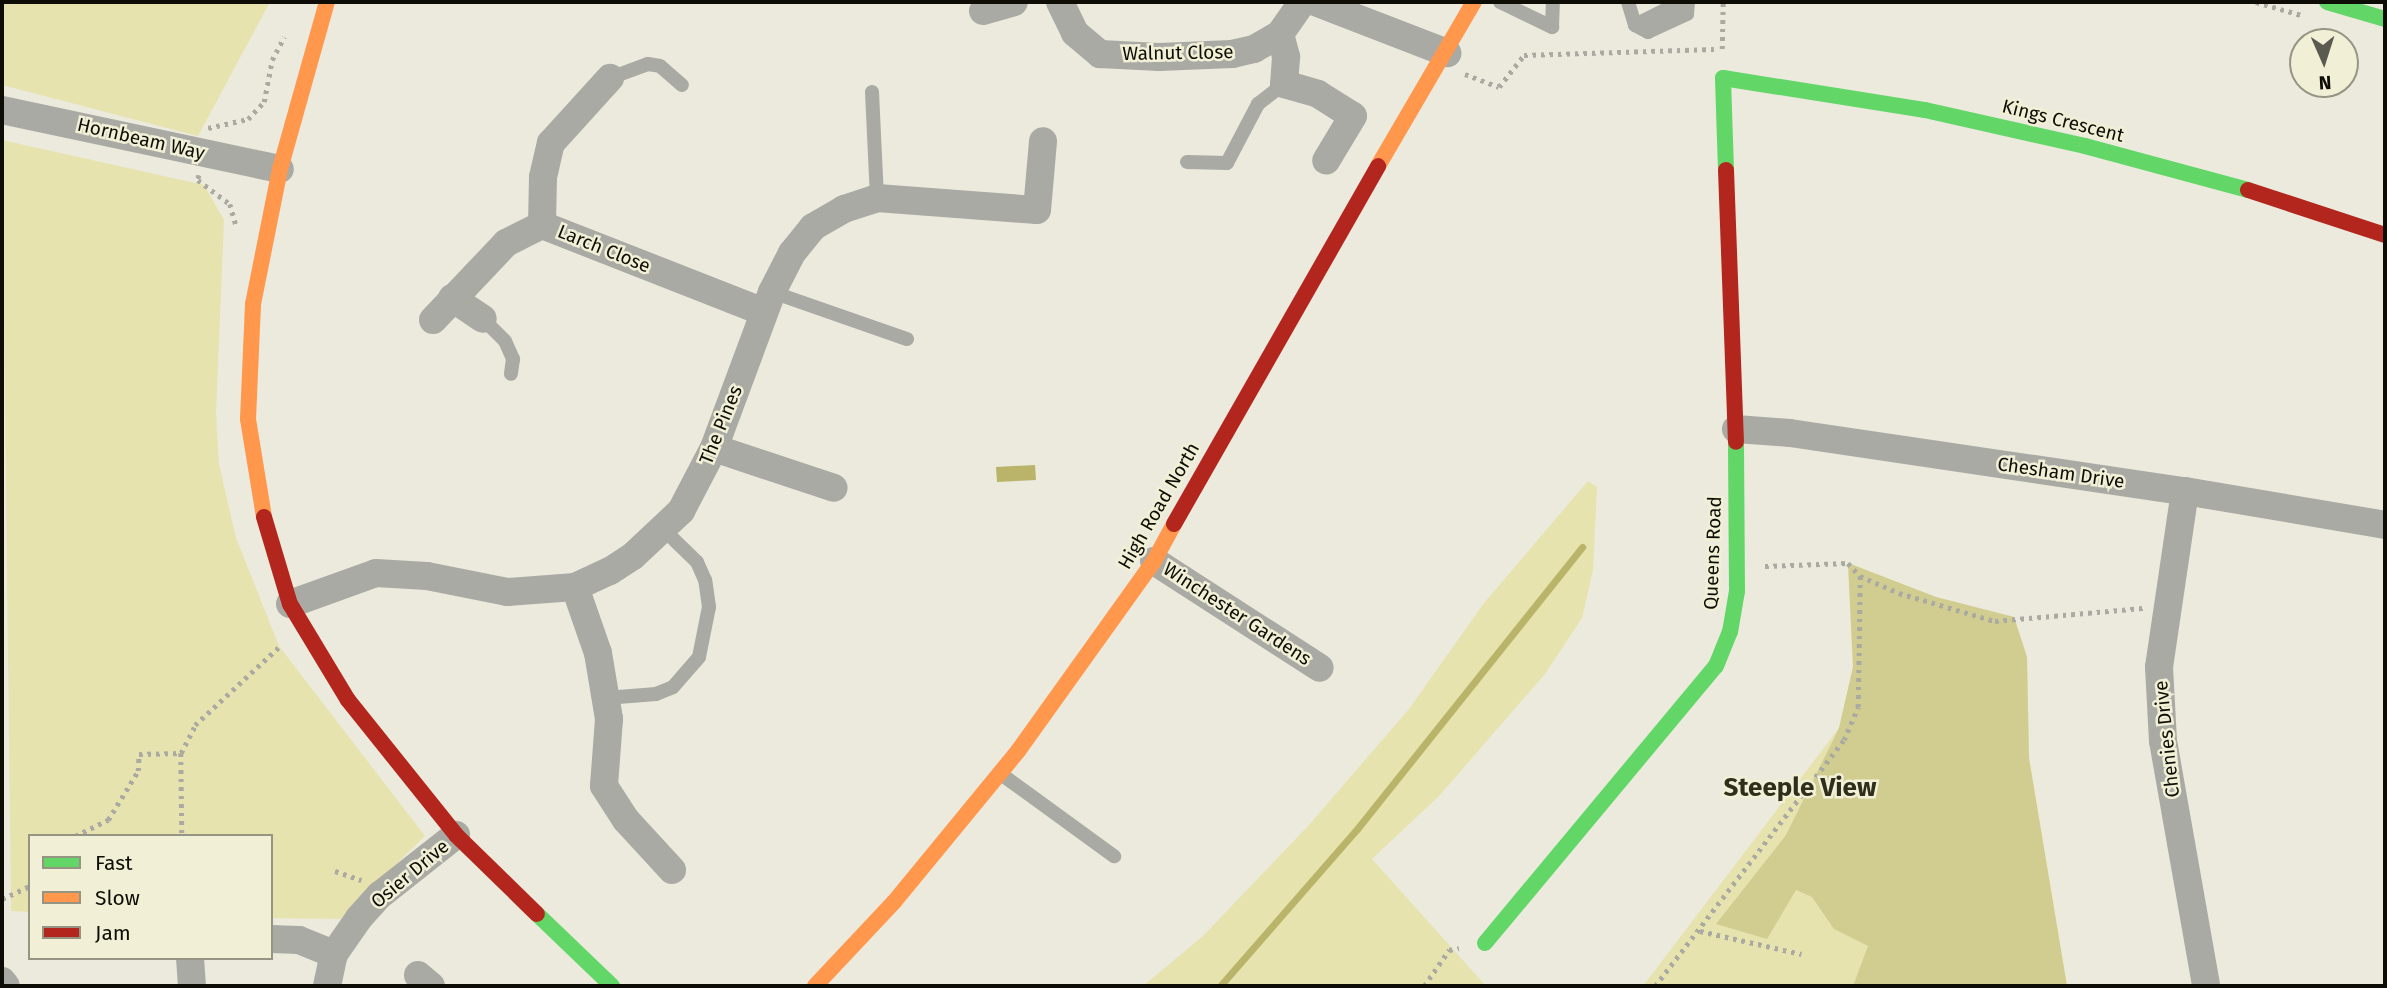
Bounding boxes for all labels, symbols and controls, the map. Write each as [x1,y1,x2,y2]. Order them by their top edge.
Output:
north arrow [2289,28,2359,98]
street label: Walnut Close [1122,41,1234,65]
text: N [2318,71,2332,94]
street label: Kings Crescent [2000,95,2126,147]
street label: Hornbeam Way [75,113,207,165]
street label: Larch Close [554,220,654,278]
street label: The Pines [695,382,747,468]
street label: High Road North [1113,439,1205,573]
street label: Chesham Drive [1996,453,2126,493]
street label: Queens Road [1700,496,1726,610]
street label: Winchester Gardens [1159,558,1315,670]
street label: Chenies Drive [2150,680,2184,798]
district label: Steeple View [1724,772,1876,804]
legend [28,834,273,960]
street label: Osier Drive [366,835,454,913]
text: Fast [95,850,133,876]
text: Slow [95,885,140,911]
text: Jam [95,920,131,946]

